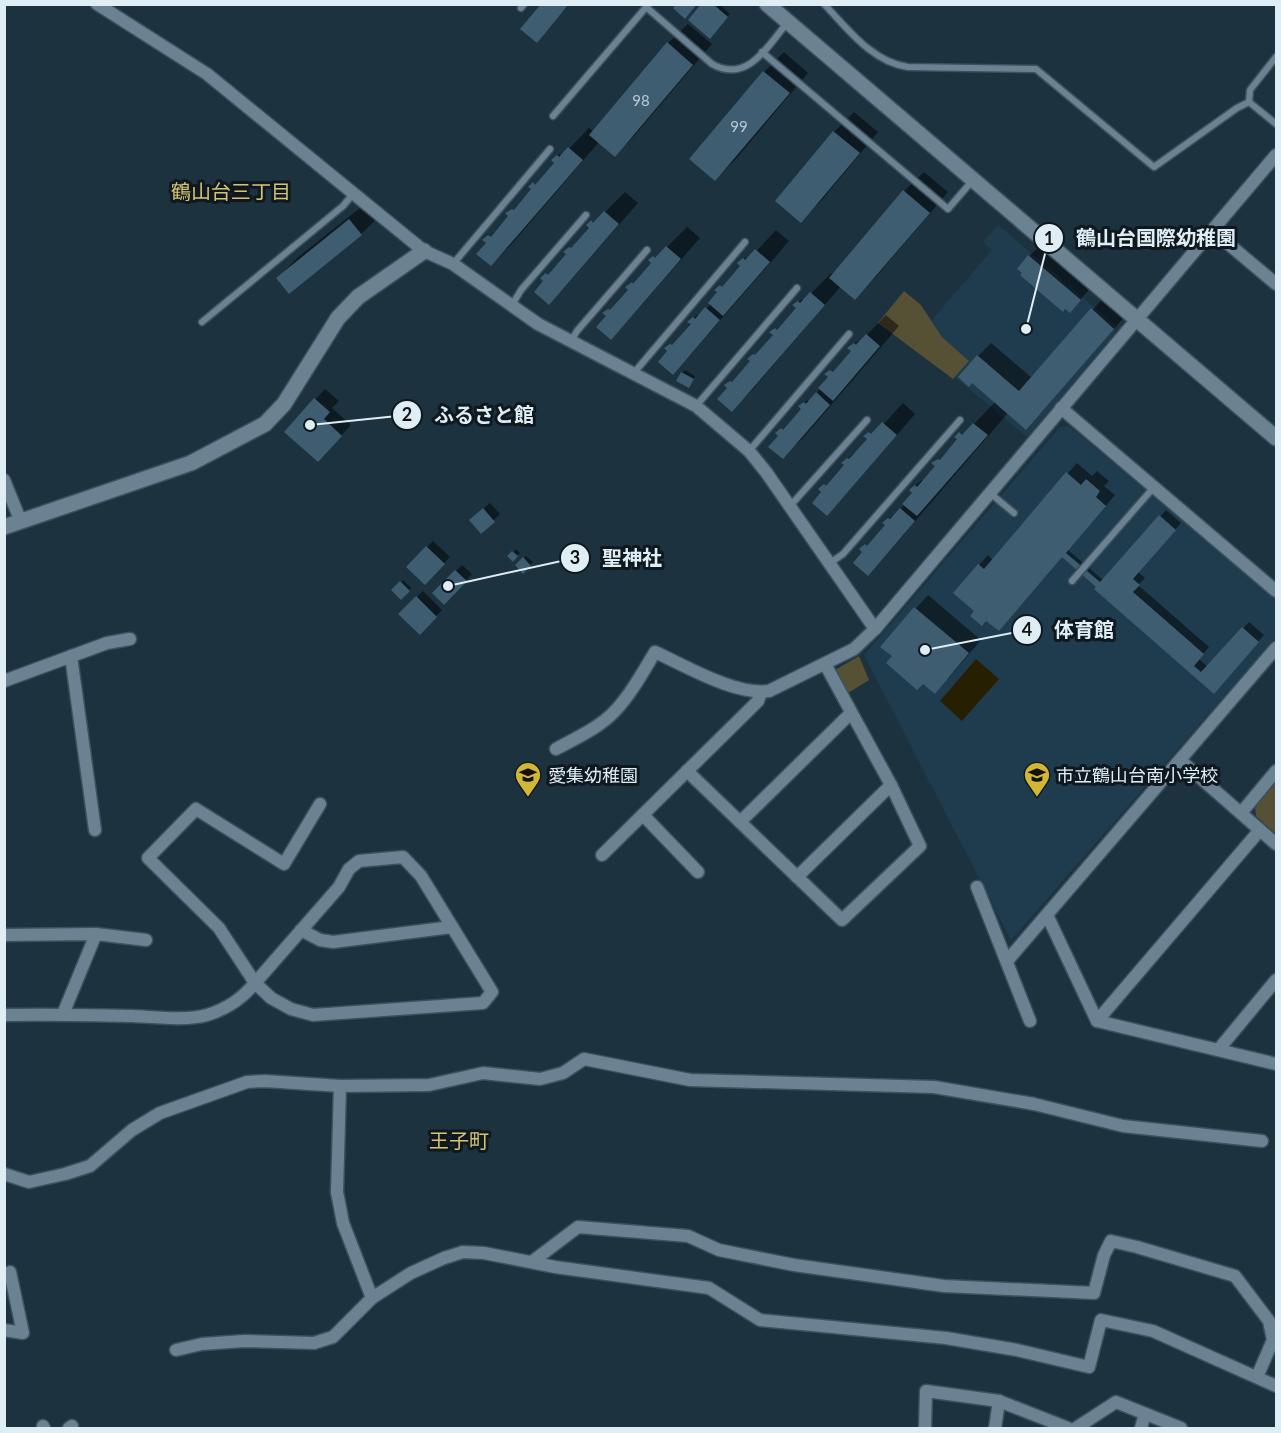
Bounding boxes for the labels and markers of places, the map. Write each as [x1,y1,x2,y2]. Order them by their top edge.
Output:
callout: 鶴山台国際幼稚園 [1034,219,1248,257]
callout: ふるさと館 [392,396,546,434]
callout: 聖神社 [560,539,674,577]
callout: 体育館 [1012,611,1126,649]
school or university icon: 愛集幼稚園 [513,760,543,798]
school or university icon: 市立鶴山台南小学校 [1022,760,1052,798]
place label: 愛集幼稚園 [548,764,638,786]
place label: 市立鶴山台南小学校 [1056,764,1218,786]

